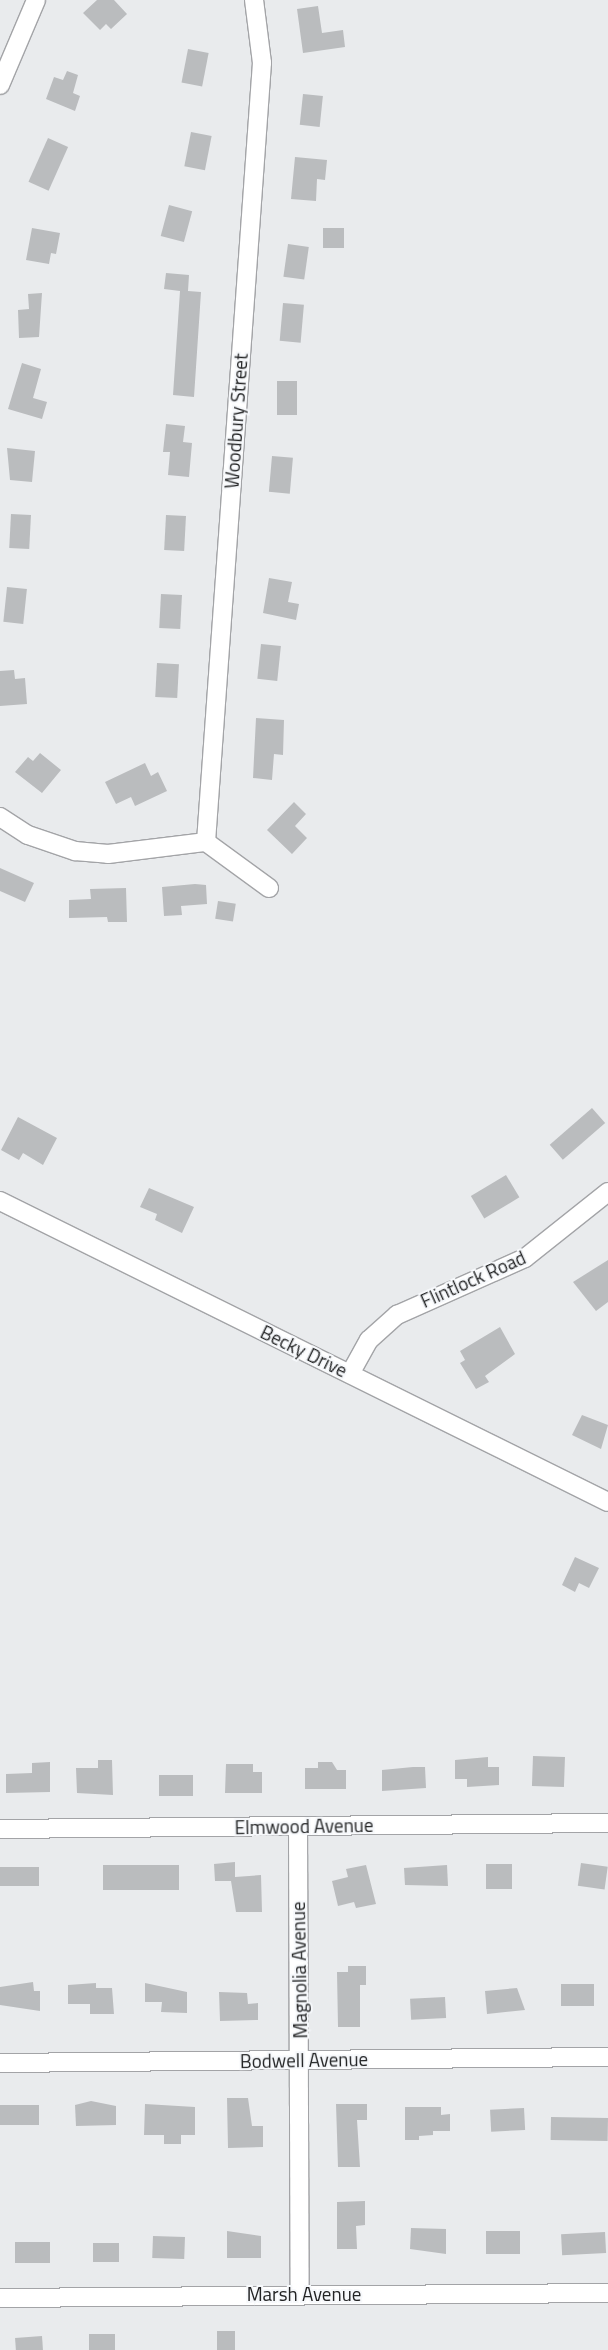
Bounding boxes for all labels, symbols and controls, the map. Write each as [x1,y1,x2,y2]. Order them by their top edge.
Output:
street label: Woodbury Street [220,353,252,489]
street label: Flintlock Road [417,1246,529,1312]
street label: Becky Drive [257,1320,351,1382]
street label: Elmwood Avenue [234,1813,374,1839]
street label: Magnolia Avenue [286,1901,312,2039]
street label: Bodwell Avenue [240,2047,368,2073]
street label: Marsh Avenue [247,2283,361,2305]

